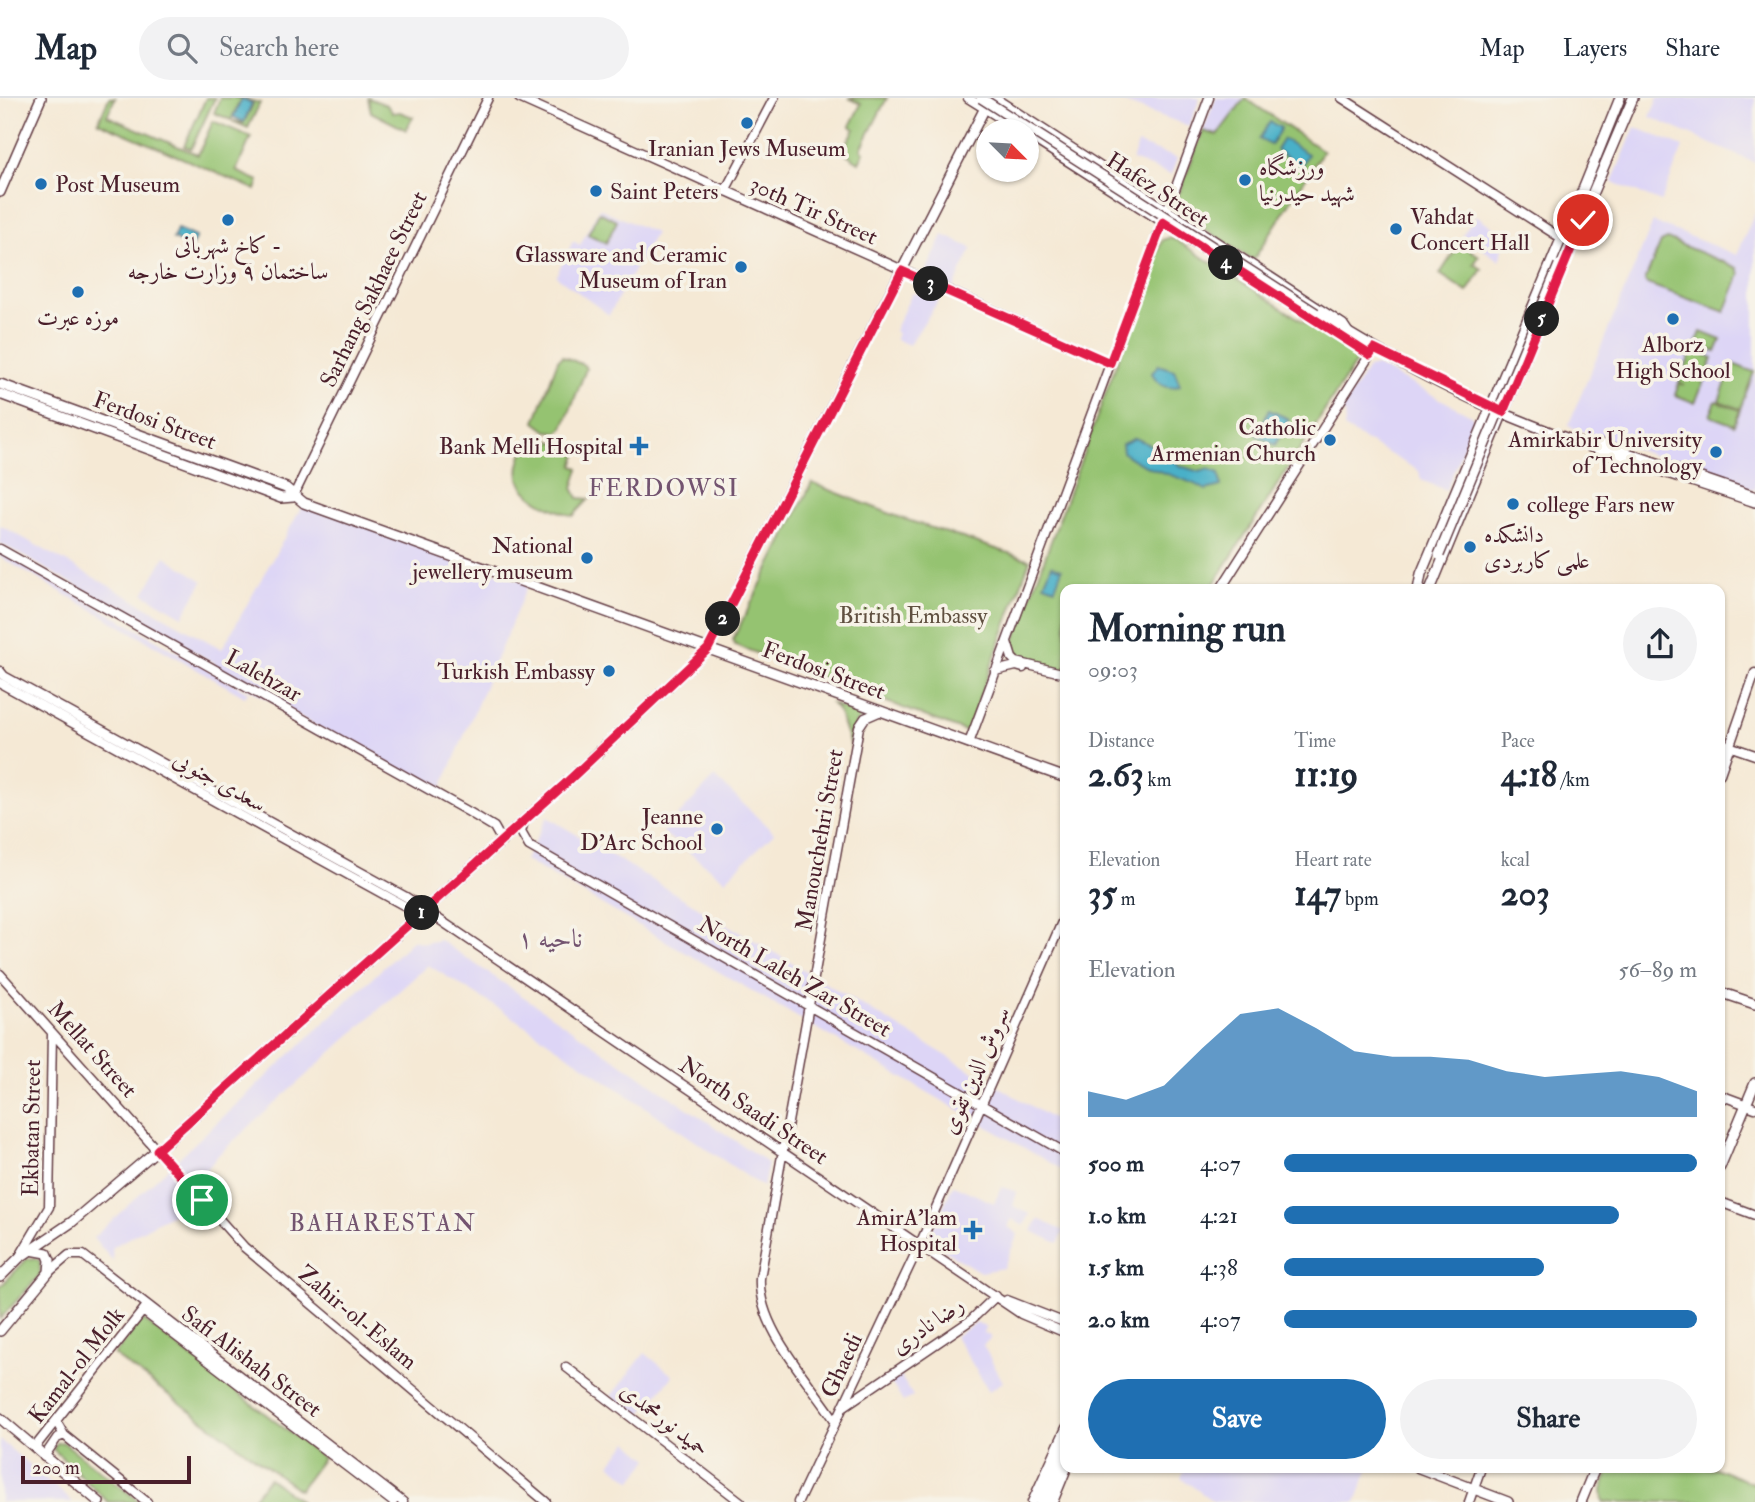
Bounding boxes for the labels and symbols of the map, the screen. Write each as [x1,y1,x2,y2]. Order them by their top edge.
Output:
marker: Iranian Jews Museum [739,115,755,131]
north arrow [976,119,1040,182]
place label: Iranian Jews Museum [648,134,846,163]
street label: Hafez Street [1101,145,1215,233]
place label: ورزشگاه شهید حیدرنیا [1259,153,1355,208]
street label: 30th Tir Street [745,169,882,252]
place label: Post Museum [55,170,180,199]
marker: ورزشگاه شهید حیدرنیا [1237,172,1253,188]
marker: Post Museum [33,176,49,192]
place label: Saint Peters [610,177,718,206]
marker: Saint Peters [588,183,604,199]
street label: Sarhang Sakhaee Street [313,186,433,392]
pin [1553,190,1613,250]
place label: Vahdat Concert Hall [1410,202,1530,257]
marker: کاخ شهربانی - ساختمان ۹ وزارت خارجه [220,212,236,228]
marker: Vahdat Concert Hall [1388,221,1404,237]
place label: کاخ شهربانی - ساختمان ۹ وزارت خارجه [128,231,328,286]
place label: Glassware and Ceramic Museum of Iran [515,240,727,295]
pin: 4 [1208,246,1244,280]
marker: Glassware and Ceramic Museum of Iran [733,259,749,275]
pin: 3 [914,266,948,302]
marker: موزه عبرت [70,284,86,300]
pin: 5 [1524,302,1560,336]
place label: موزه عبرت [37,303,119,332]
marker: Alborz High School [1665,311,1681,327]
place label: Alborz High School [1615,330,1731,385]
street label: Ferdosi Street [89,385,220,456]
place label: Catholic Armenian Church [1150,413,1316,468]
place label: Amirkabir University of Technology [1507,425,1703,480]
place label: Bank Melli Hospital [439,432,623,462]
marker: Catholic Armenian Church [1322,432,1338,448]
marker: Bank Melli Hospital [629,436,649,456]
marker: Amirkabir University of Technology [1708,444,1724,460]
district label: FERDOWSI [588,473,740,504]
place label: college Fars new [1527,490,1675,519]
marker: college Fars new [1505,496,1521,512]
place label: دانشکده علمی کاربردی [1484,520,1590,576]
place label: National jewellery museum [409,531,573,586]
marker: دانشکده علمی کاربردی [1462,539,1478,555]
marker: National jewellery museum [579,550,595,566]
park label: British Embassy [839,601,988,630]
pin: 2 [706,602,740,636]
street label: Ferdosi Street [758,635,889,706]
street label: Lalehzar [221,643,307,708]
place label: Turkish Embassy [437,657,596,686]
marker: Turkish Embassy [601,663,617,679]
street label: سعدی جنوبی [168,744,271,820]
street label: Manouchehri Street [789,747,850,933]
place label: Jeanne D'Arc School [580,802,703,857]
marker: Jeanne D'Arc School [709,821,725,837]
pin: 1 [404,896,440,930]
street label: North Laleh Zar Street [693,909,896,1044]
district label: ناحیه ۱ [518,923,582,955]
street label: Mellat Street [42,995,144,1104]
street label: سروش الدین تقوی [934,1002,1017,1139]
street label: North Saadi Street [674,1050,834,1171]
street label: Ekbatan Street [16,1059,47,1197]
pin [172,1170,232,1230]
place label: AmirA'lam Hospital [855,1203,957,1259]
district label: BAHARESTAN [289,1208,477,1239]
marker: AmirA'lam Hospital [963,1220,983,1240]
street label: Zahir-ol-Eslam [292,1259,424,1376]
street label: رضا نادری [885,1290,969,1361]
street label: Safi Alishah Street [176,1299,328,1424]
street label: Kamal-ol Molk [22,1301,131,1429]
street label: Ghaedi [814,1328,869,1402]
street label: حمید نورمحمدی [614,1376,715,1463]
scale bar [21,1453,191,1485]

